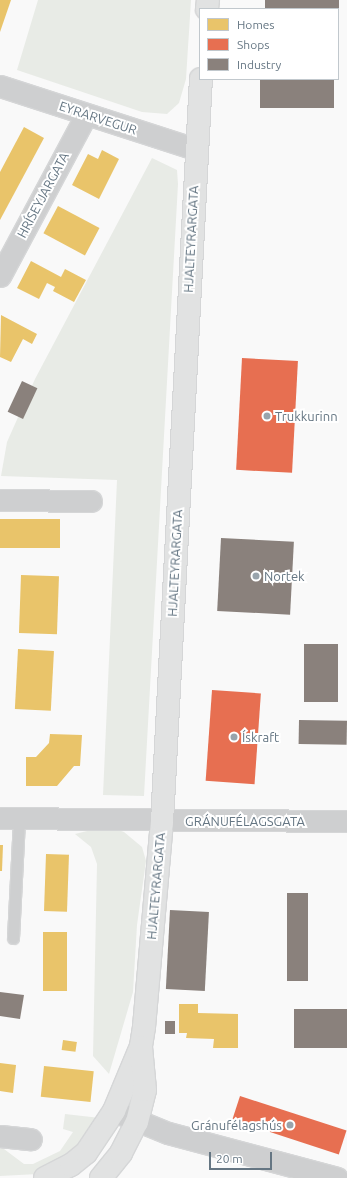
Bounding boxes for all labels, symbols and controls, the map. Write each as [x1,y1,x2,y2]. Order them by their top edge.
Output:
legend [199,8,339,80]
text: Homes [237,18,275,31]
text: Shops [237,38,269,51]
text: Industry [237,58,281,71]
street label: EYRARVEGUR [57,98,139,138]
street label: HRÍSEYJARGATA [14,149,72,241]
street label: HJALTEYRARGATA [180,185,202,293]
place label: Trukkurinn [275,408,338,424]
marker: Trukkurinn [262,411,272,421]
street label: HJALTEYRARGATA [164,509,186,617]
place label: Nortek [264,568,305,584]
marker: Nortek [251,571,261,581]
place label: Ískraft [242,729,279,745]
marker: Ískraft [229,732,239,742]
street label: GRÁNUFÉLAGSGATA [185,813,305,829]
street label: HJALTEYRARGATA [144,832,168,940]
place label: Gránufélagshús [191,1117,282,1133]
marker: Gránufélagshús [285,1120,295,1130]
scale bar [211,1144,274,1170]
text: 20 m [216,1152,243,1165]

